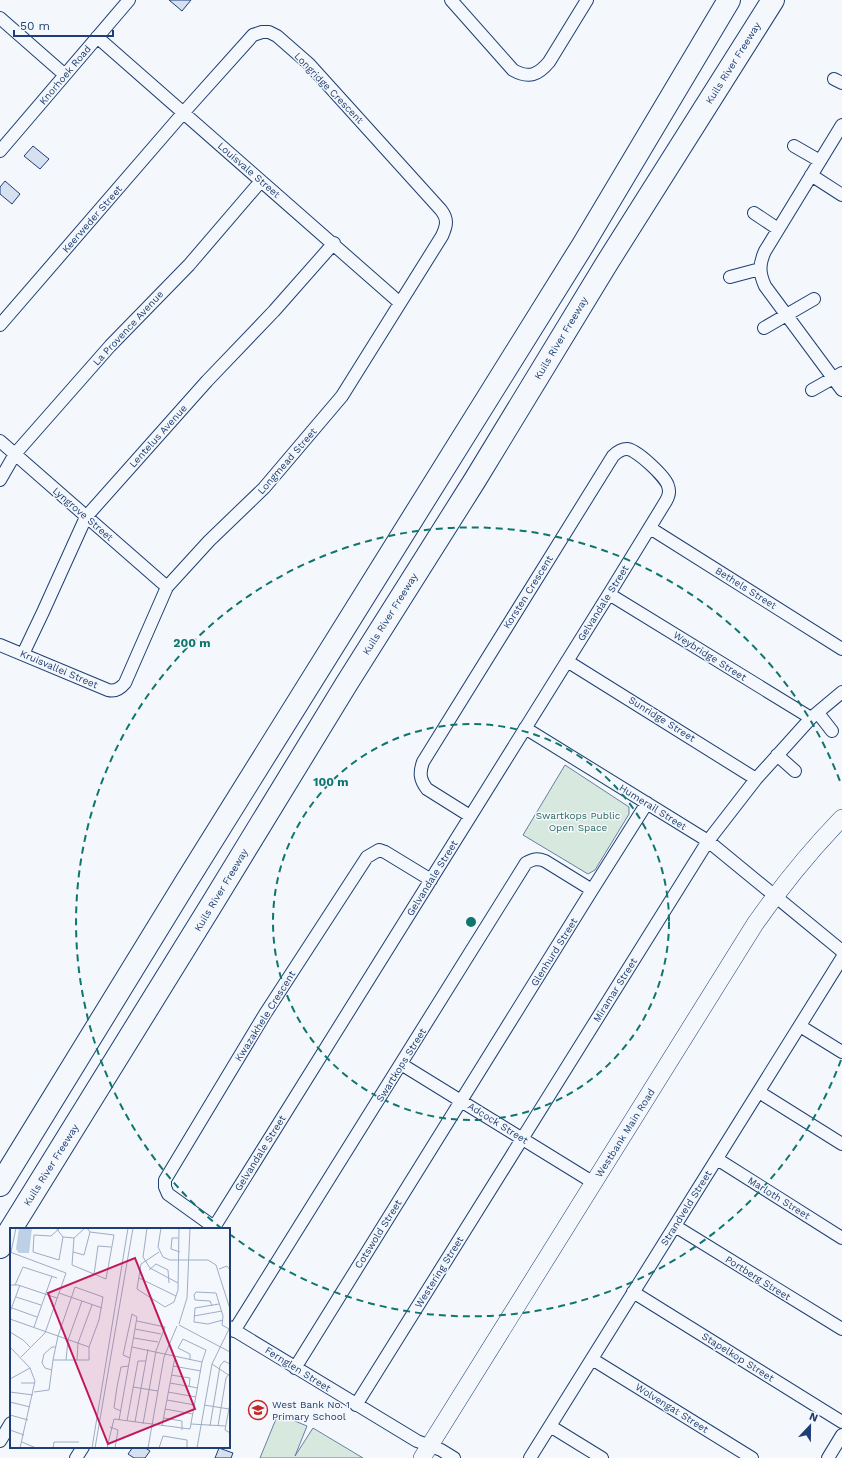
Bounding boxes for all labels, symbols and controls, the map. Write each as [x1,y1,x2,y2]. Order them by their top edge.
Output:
scale bar [14,12,113,38]
text: 50 m [20,19,50,33]
street label: Kuils River Freeway [703,19,763,106]
street label: Knorhoek Road [37,43,93,107]
street label: Longridge Crescent [292,50,366,126]
street label: Louisvale Street [216,140,283,201]
street label: Keerweder Street [60,183,125,255]
street label: La Provence Avenue [91,288,166,367]
street label: Kuils River Freeway [532,294,590,381]
street label: Lentelus Avenue [127,402,189,470]
street label: Longmead Street [255,425,319,496]
street label: Lyngrove Street [51,485,116,544]
street label: Korsten Crescent [501,553,555,631]
street label: Gelvandale Street [575,562,631,643]
street label: Bethels Street [713,565,779,612]
street label: Kuils River Freeway [360,570,420,657]
street label: Weybridge Street [672,629,749,683]
text: 200 m [173,636,211,650]
street label: Kruisvallei Street [18,648,100,691]
street label: Sunridge Street [627,694,698,744]
text: 100 m [313,775,349,789]
street label: Humerail Street [617,782,689,833]
park label: Swartkops Public Open Space [536,810,621,833]
street label: Gelvandale Street [404,837,460,918]
street label: Kuils River Freeway [192,846,250,933]
centre of rings [464,915,478,929]
street label: Glenhurd Street [529,915,580,988]
street label: Miramar Street [591,955,640,1024]
street label: Kwazakhele Crescent [233,968,298,1063]
street label: Swartkops Street [374,1025,429,1104]
street label: Westbank Main Road [593,1087,657,1179]
street label: Adcock Street [466,1100,531,1146]
street label: Gelvandale Street [232,1112,288,1193]
street label: Kuils River Freeway [21,1121,81,1208]
street label: Strandveld Street [658,1168,714,1248]
street label: Marloth Street [746,1174,813,1222]
street label: Cotswold Street [352,1197,404,1270]
inset map [10,1228,230,1448]
street label: Westering Street [413,1234,466,1310]
street label: Portberg Street [723,1254,793,1303]
street label: Stapelkop Street [700,1330,777,1384]
street label: Fernglen Street [263,1344,334,1394]
street label: Wolvengat Street [634,1381,711,1435]
school or university icon: West Bank No. 1 Primary School [247,1399,269,1421]
place label: West Bank No. 1 Primary School [272,1399,350,1422]
north arrow [790,1406,830,1446]
text: N [807,1410,820,1425]

